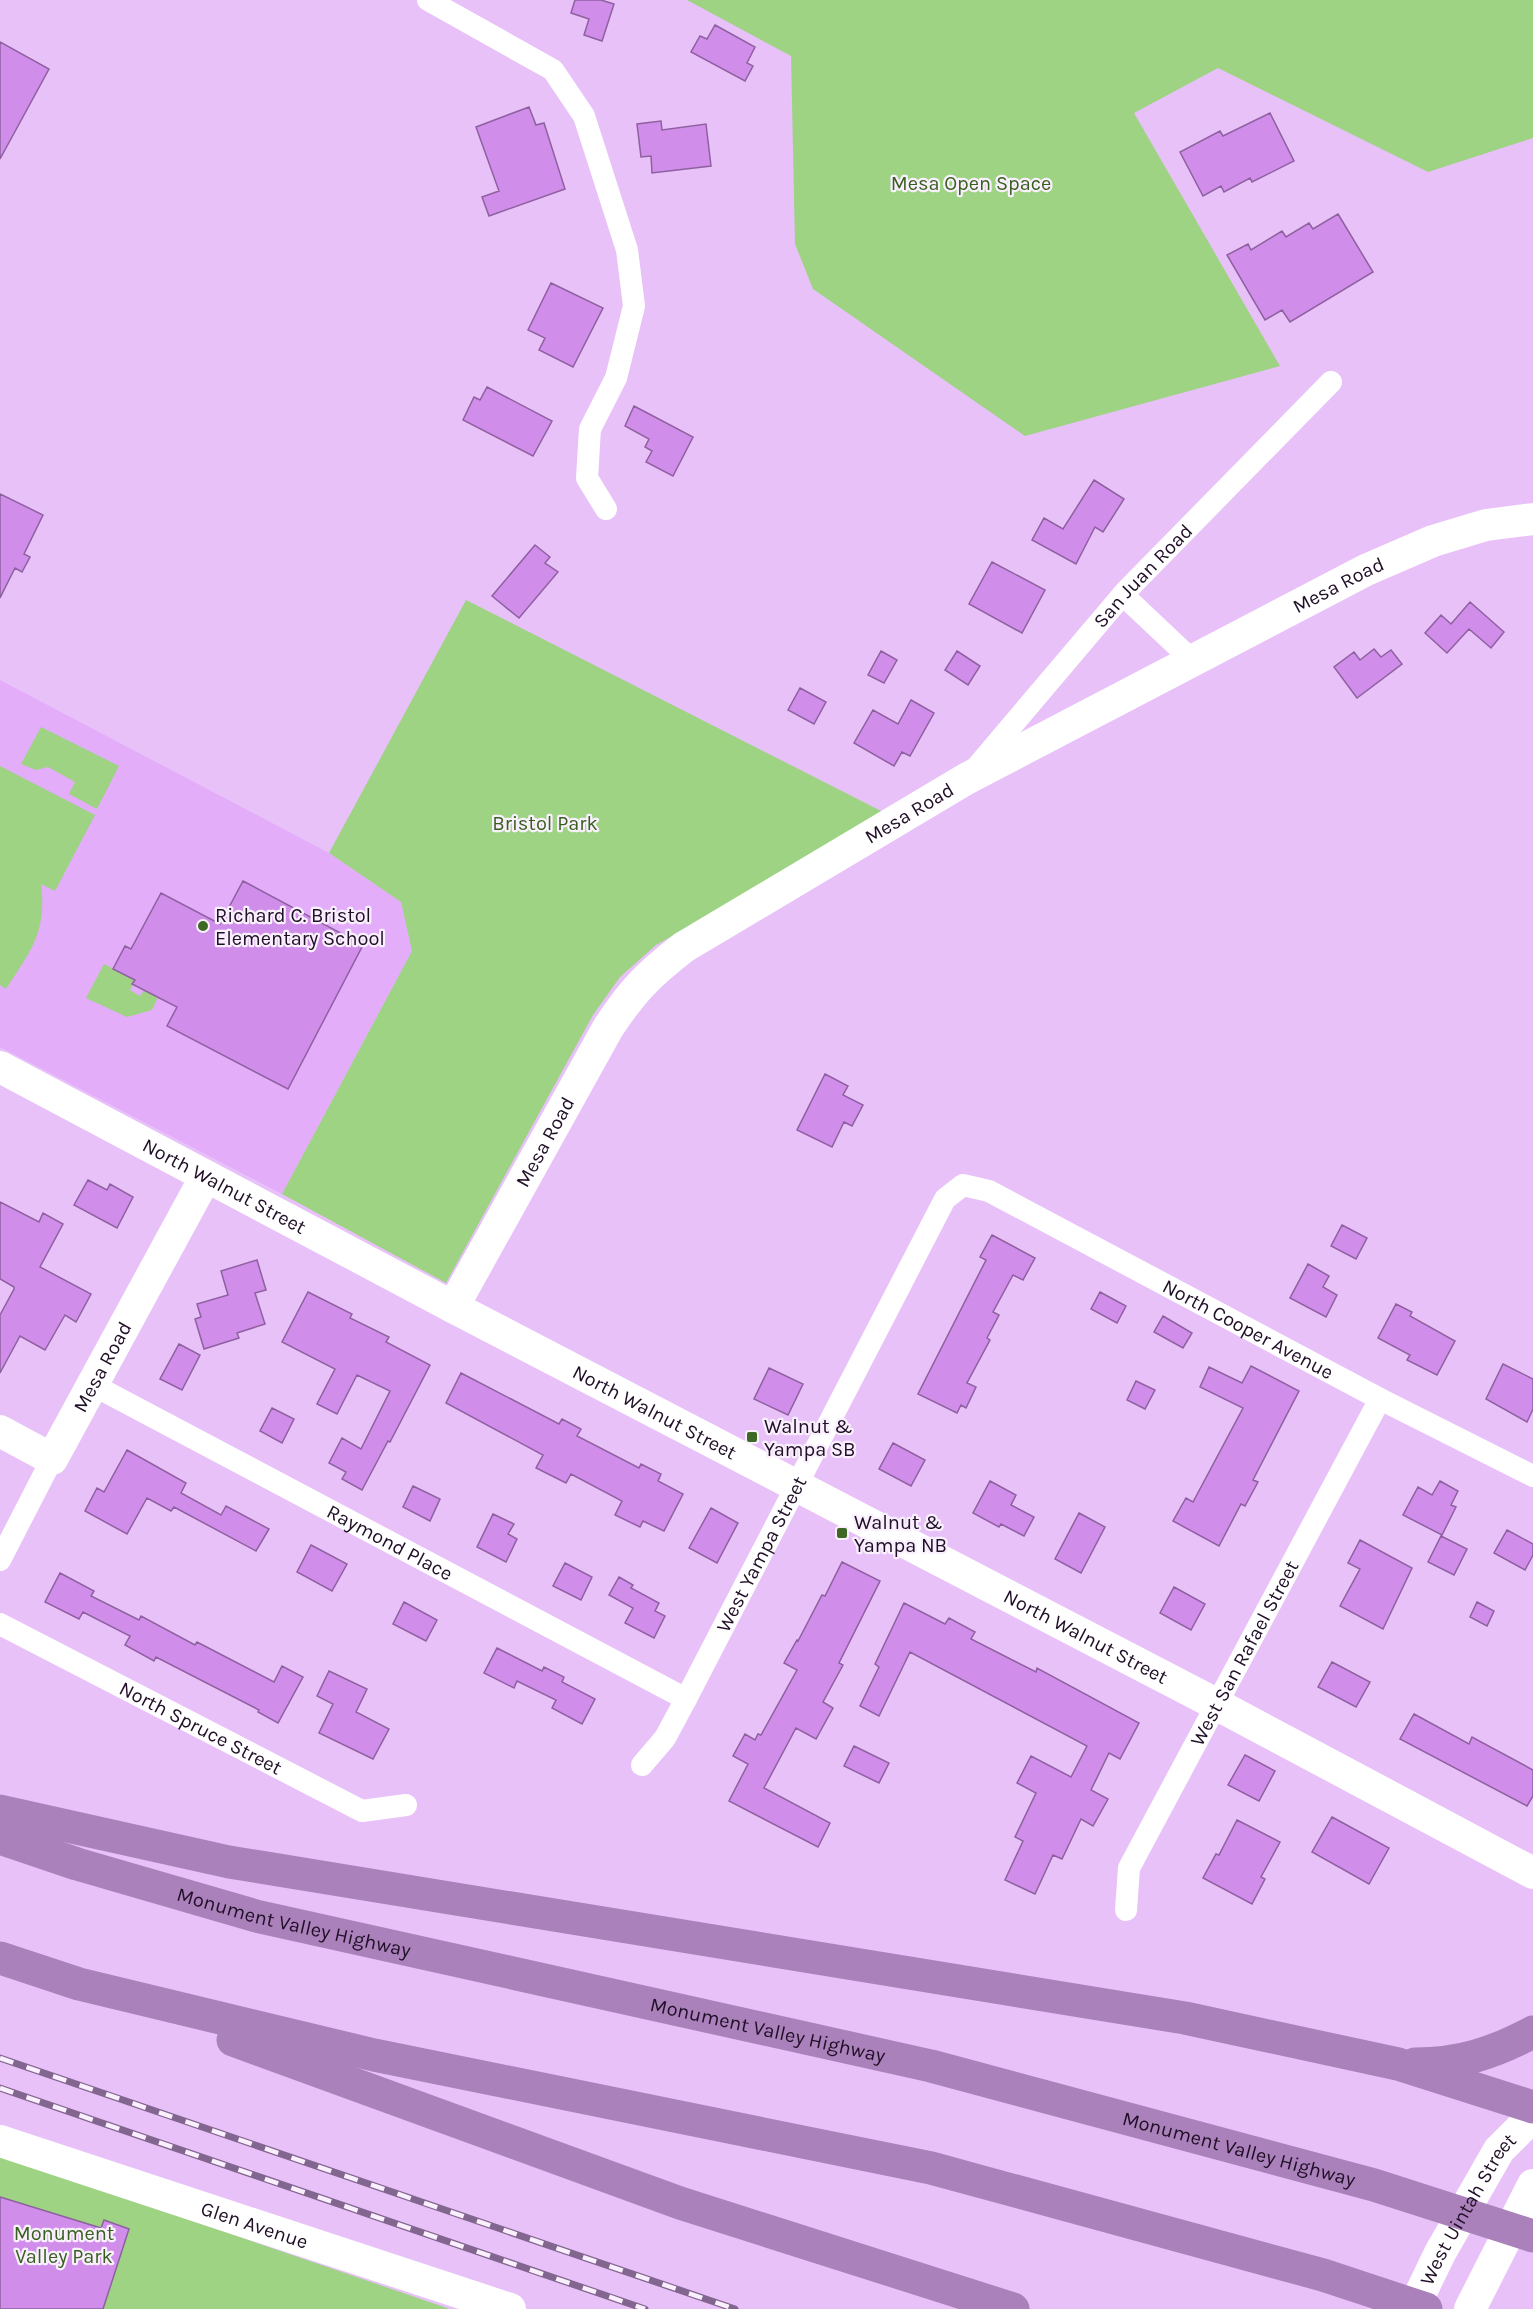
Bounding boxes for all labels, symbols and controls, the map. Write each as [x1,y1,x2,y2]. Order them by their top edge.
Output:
park label: Mesa Open Space [891,172,1051,195]
street label: San Juan Road [1088,519,1197,632]
street label: Mesa Road [1289,552,1387,618]
street label: Mesa Road [860,778,958,848]
park label: Bristol Park [492,812,598,835]
place label: Richard C. Bristol Elementary School [215,904,385,950]
marker: Richard C. Bristol Elementary School [196,919,210,933]
street label: Mesa Road [511,1093,579,1191]
street label: North Walnut Street [139,1133,310,1239]
street label: North Cooper Avenue [1159,1274,1338,1384]
street label: Mesa Road [68,1318,136,1416]
street label: North Walnut Street [569,1360,741,1464]
place label: Walnut & Yampa SB [764,1415,855,1461]
marker: Walnut & Yampa SB [745,1430,759,1444]
street label: West Yampa Street [711,1472,811,1636]
street label: Raymond Place [323,1499,457,1585]
place label: Walnut & Yampa NB [854,1511,947,1557]
marker: Walnut & Yampa NB [835,1526,849,1540]
street label: West San Rafael Street [1185,1556,1303,1750]
street label: North Walnut Street [1000,1584,1172,1689]
street label: North Spruce Street [116,1676,286,1779]
street label: Monument Valley Highway [174,1882,413,1962]
street label: Monument Valley Highway [648,1992,888,2067]
street label: Monument Valley Highway [1120,2106,1358,2191]
street label: West Uintah Street [1415,2128,1521,2289]
street label: Glen Avenue [198,2196,311,2253]
park label: Monument Valley Park [14,2222,115,2268]

